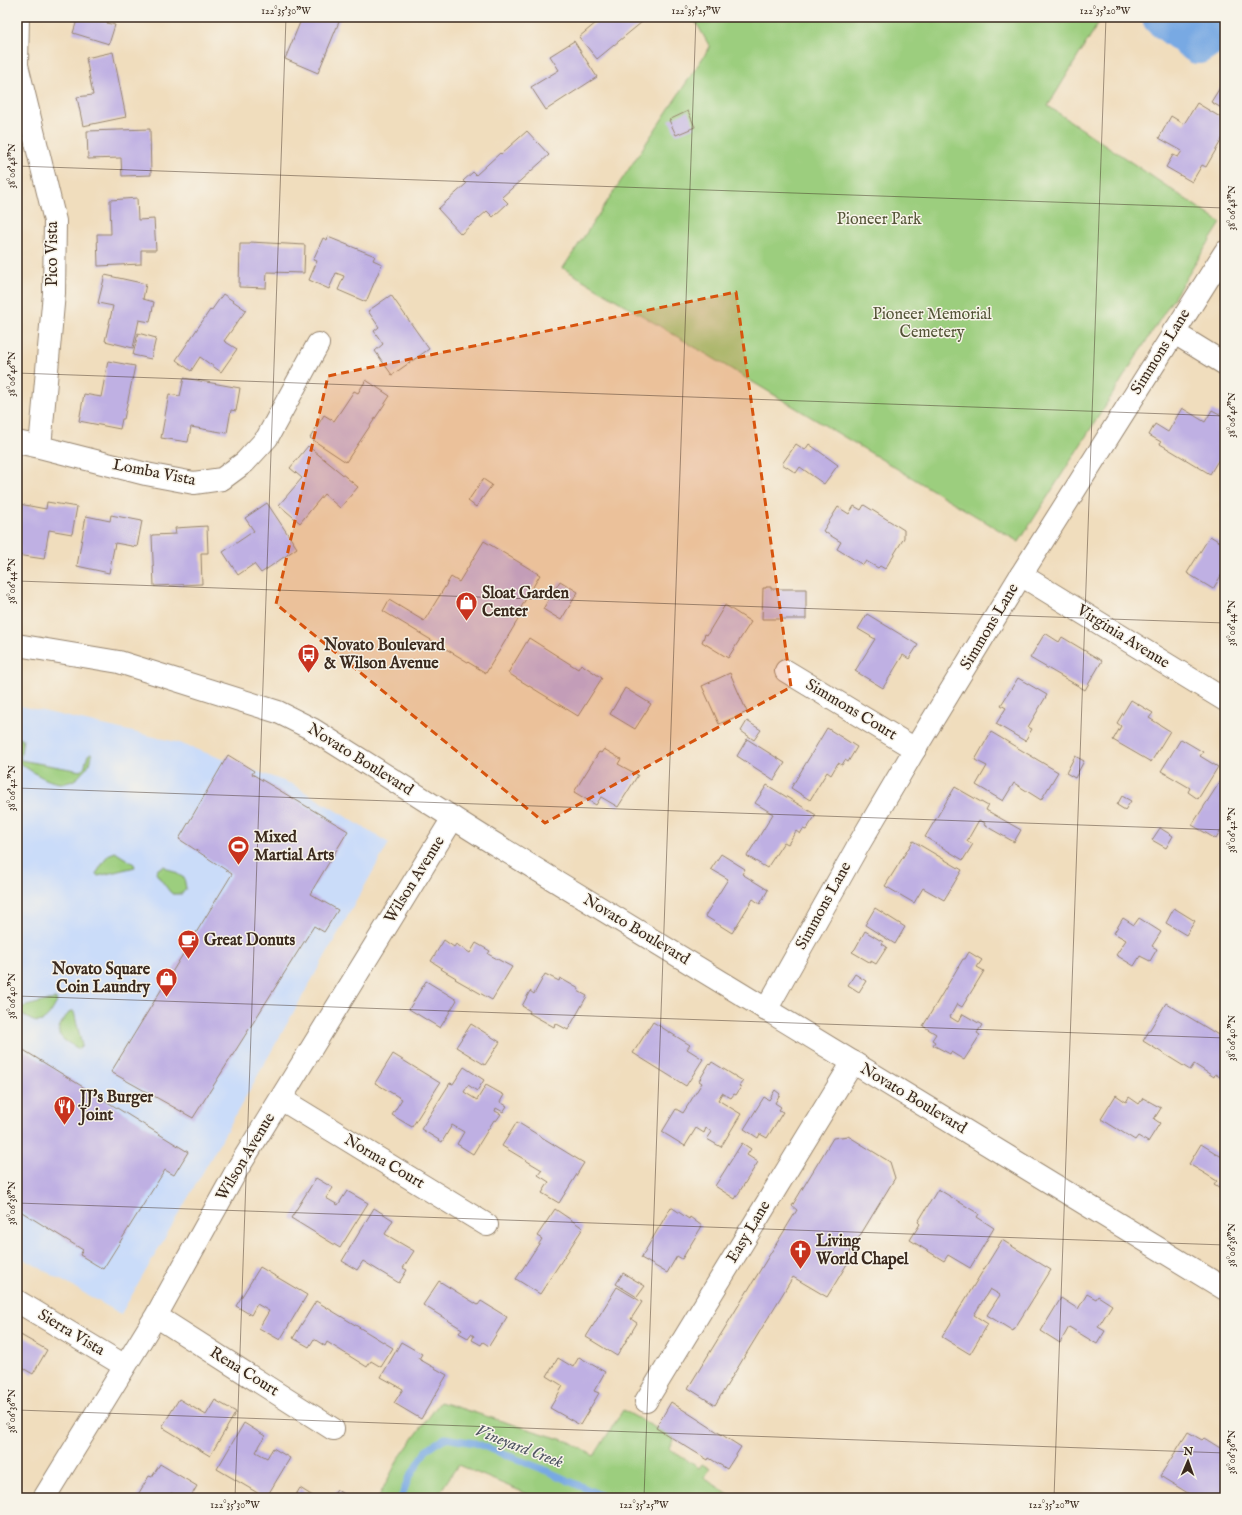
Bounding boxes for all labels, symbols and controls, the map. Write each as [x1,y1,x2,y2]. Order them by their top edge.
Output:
text: 122°35'30"W [261,5,311,18]
text: 122°35'25"W [671,5,721,18]
text: 122°35'20"W [1080,5,1131,18]
text: 38°06'48"N [6,143,19,189]
text: 38°06'48"N [1226,185,1239,231]
park label: Pioneer Park [836,210,922,230]
street label: Pico Vista [43,221,63,287]
park label: Pioneer Memorial Cemetery [872,305,992,343]
street label: Simmons Lane [1127,305,1195,399]
text: 38°06'46"N [6,351,19,397]
text: 38°06'46"N [1226,392,1239,438]
street label: Lomba Vista [111,455,197,491]
text: 38°06'44"N [6,558,19,604]
street label: Simmons Lane [956,580,1024,674]
place label: Sloat Garden Center [482,584,569,622]
shop icon: Sloat Garden Center [453,590,479,623]
street label: Virginia Avenue [1072,600,1173,673]
text: 38°06'44"N [1226,600,1239,646]
place label: Novato Boulevard & Wilson Avenue [323,636,445,674]
bus stop icon: Novato Boulevard & Wilson Avenue [296,642,322,675]
street label: Simmons Court [802,675,901,745]
street label: Novato Boulevard [303,719,417,801]
text: 38°06'42"N [6,765,19,811]
text: 38°06'42"N [1226,807,1239,853]
place label: Mixed Martial Arts [254,828,335,866]
street label: Wilson Avenue [380,833,450,927]
sports icon: Mixed Martial Arts [225,834,251,867]
street label: Simmons Lane [792,859,856,953]
street label: Novato Boulevard [579,890,693,970]
cafe icon: Great Donuts [176,928,202,961]
place label: Great Donuts [204,931,295,951]
place label: Novato Square Coin Laundry [51,960,151,998]
shop icon: Novato Square Coin Laundry [153,966,179,999]
text: 38°06'40"N [6,973,19,1019]
text: 38°06'40"N [1226,1015,1239,1061]
street label: Novato Boulevard [856,1059,970,1139]
place label: JJ's Burger Joint [78,1088,153,1126]
restaurant icon: JJ's Burger Joint [52,1094,78,1127]
street label: Wilson Avenue [212,1109,280,1205]
street label: Norma Court [340,1130,428,1194]
text: 38°06'38"N [6,1181,19,1225]
street label: Easy Lane [723,1197,775,1267]
text: 38°06'38"N [1226,1223,1239,1267]
place label: Living World Chapel [815,1232,909,1270]
church icon: Living World Chapel [788,1238,814,1271]
street label: Sierra Vista [34,1305,108,1361]
street label: Rena Court [206,1343,283,1401]
text: 38°06'36"N [6,1389,19,1433]
water label: Vineyard Creek [472,1421,566,1473]
text: 38°06'36"N [1226,1430,1239,1474]
north arrow [1168,1441,1208,1481]
text: N [1182,1445,1194,1459]
text: 122°35'30"W [210,1499,260,1512]
text: 122°35'25"W [619,1499,669,1512]
text: 122°35'20"W [1029,1499,1080,1512]

